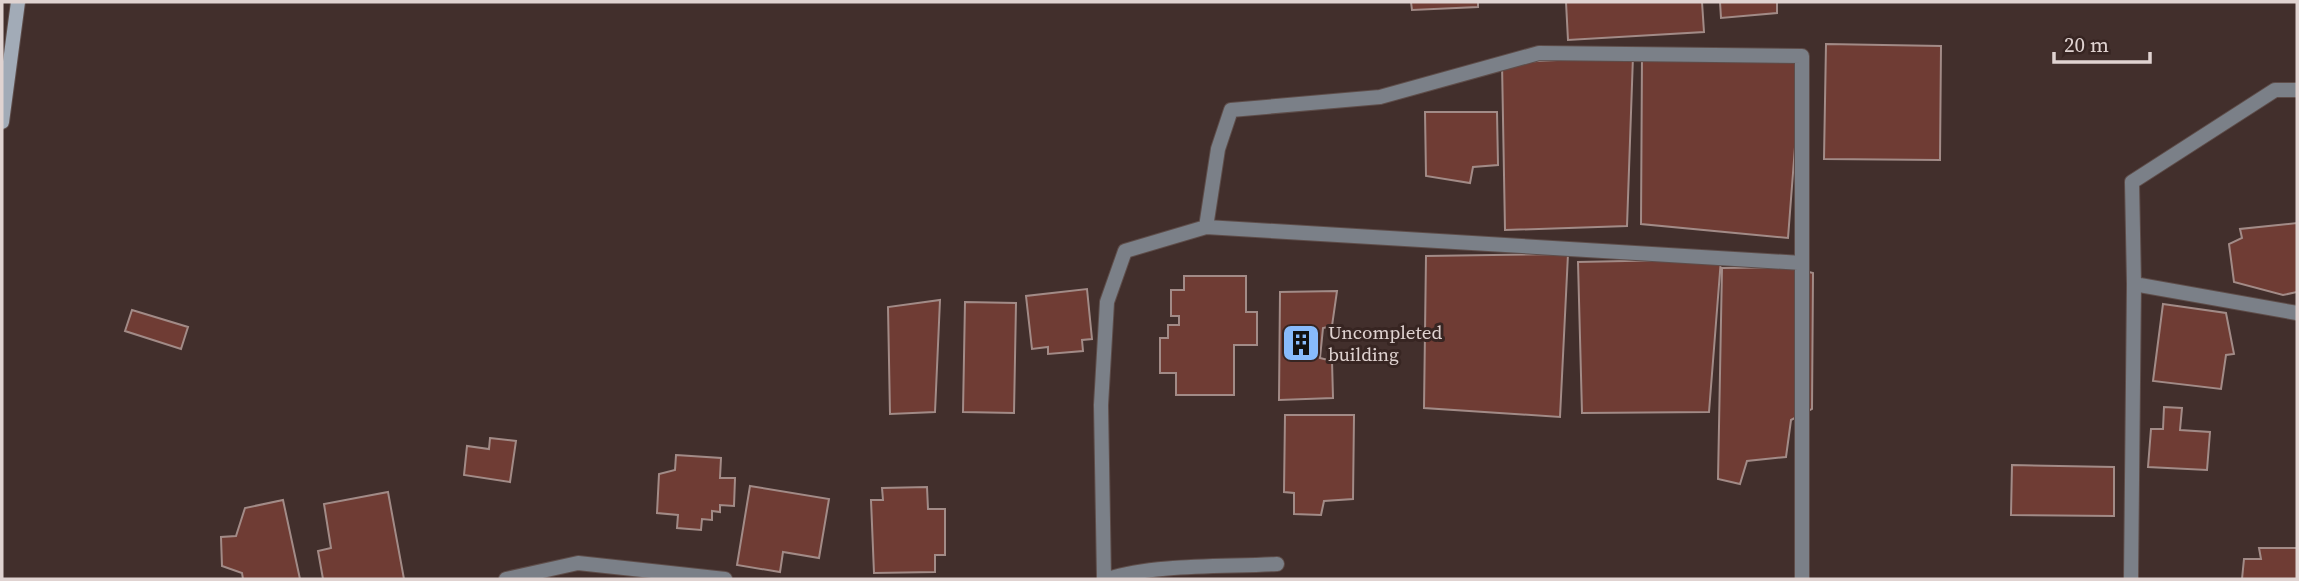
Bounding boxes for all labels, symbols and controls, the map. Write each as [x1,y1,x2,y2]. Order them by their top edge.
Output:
scale bar [2054,21,2150,65]
text: 20 m [2064,30,2109,59]
place label: Uncompleted building [1328,319,1442,367]
building icon: Uncompleted building [1280,322,1322,364]

